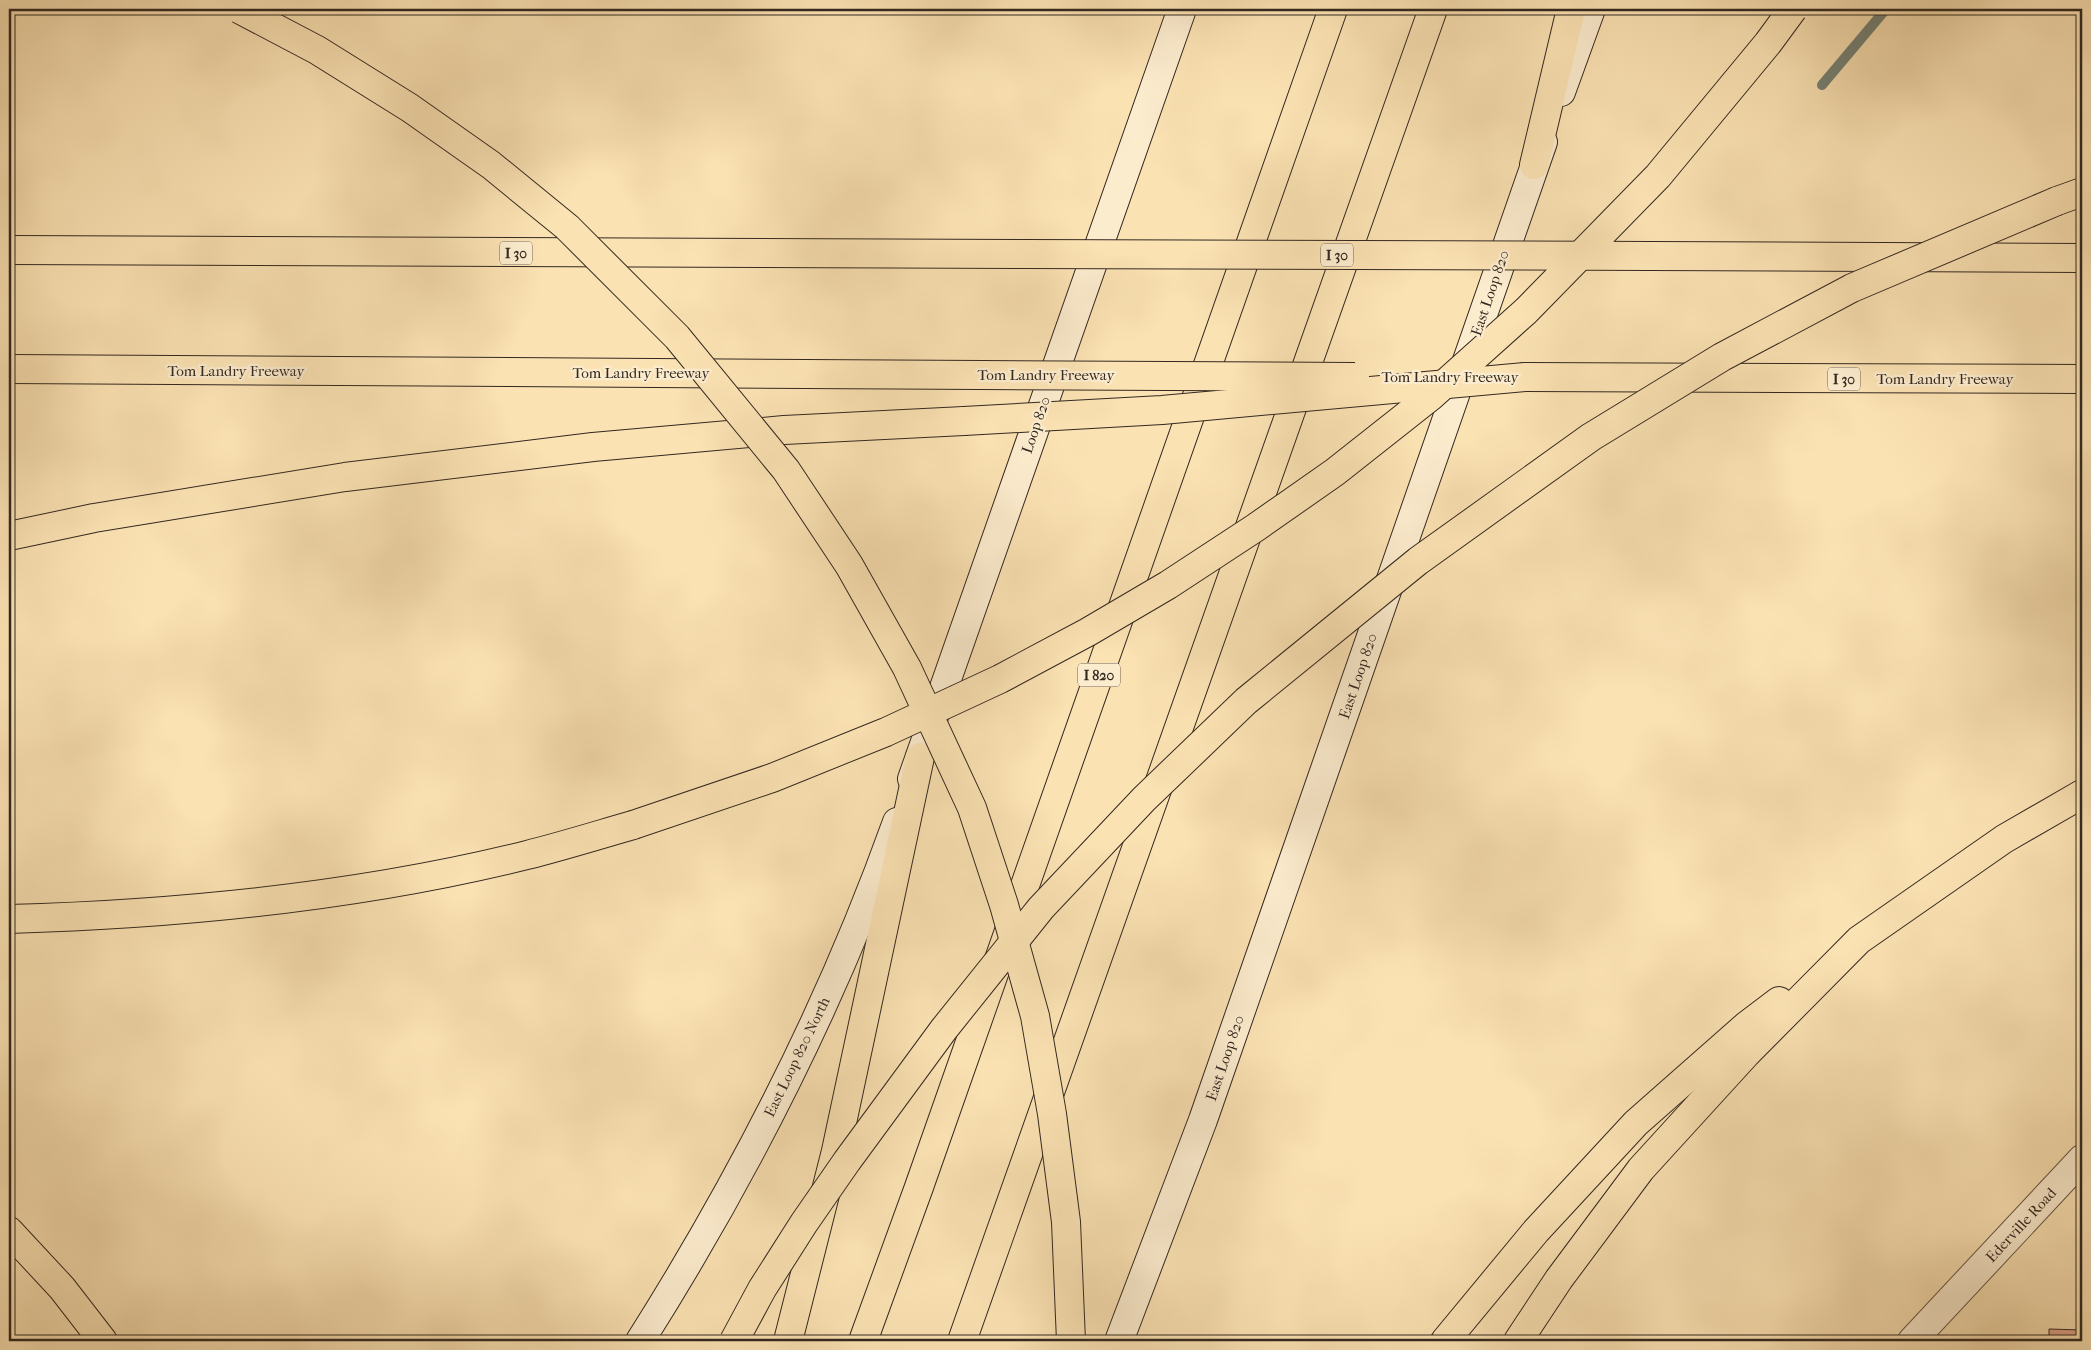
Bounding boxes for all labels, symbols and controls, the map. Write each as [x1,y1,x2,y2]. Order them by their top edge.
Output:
road number: I 30 [500,242,532,264]
road number: I 30 [1321,244,1353,266]
street label: East Loop 820 [1467,248,1513,338]
street label: Tom Landry Freeway [167,362,306,380]
street label: Tom Landry Freeway [572,364,711,382]
street label: Tom Landry Freeway [977,366,1116,384]
street label: Tom Landry Freeway [1381,368,1520,386]
road number: I 30 [1828,368,1860,390]
street label: Tom Landry Freeway [1876,370,2015,388]
street label: Loop 820 [1018,394,1054,456]
street label: East Loop 820 [1335,631,1381,721]
road number: I 820 [1078,664,1120,686]
street label: East Loop 820 North [760,993,834,1120]
street label: East Loop 820 [1202,1013,1248,1103]
street label: Ederville Road [1982,1183,2061,1266]

